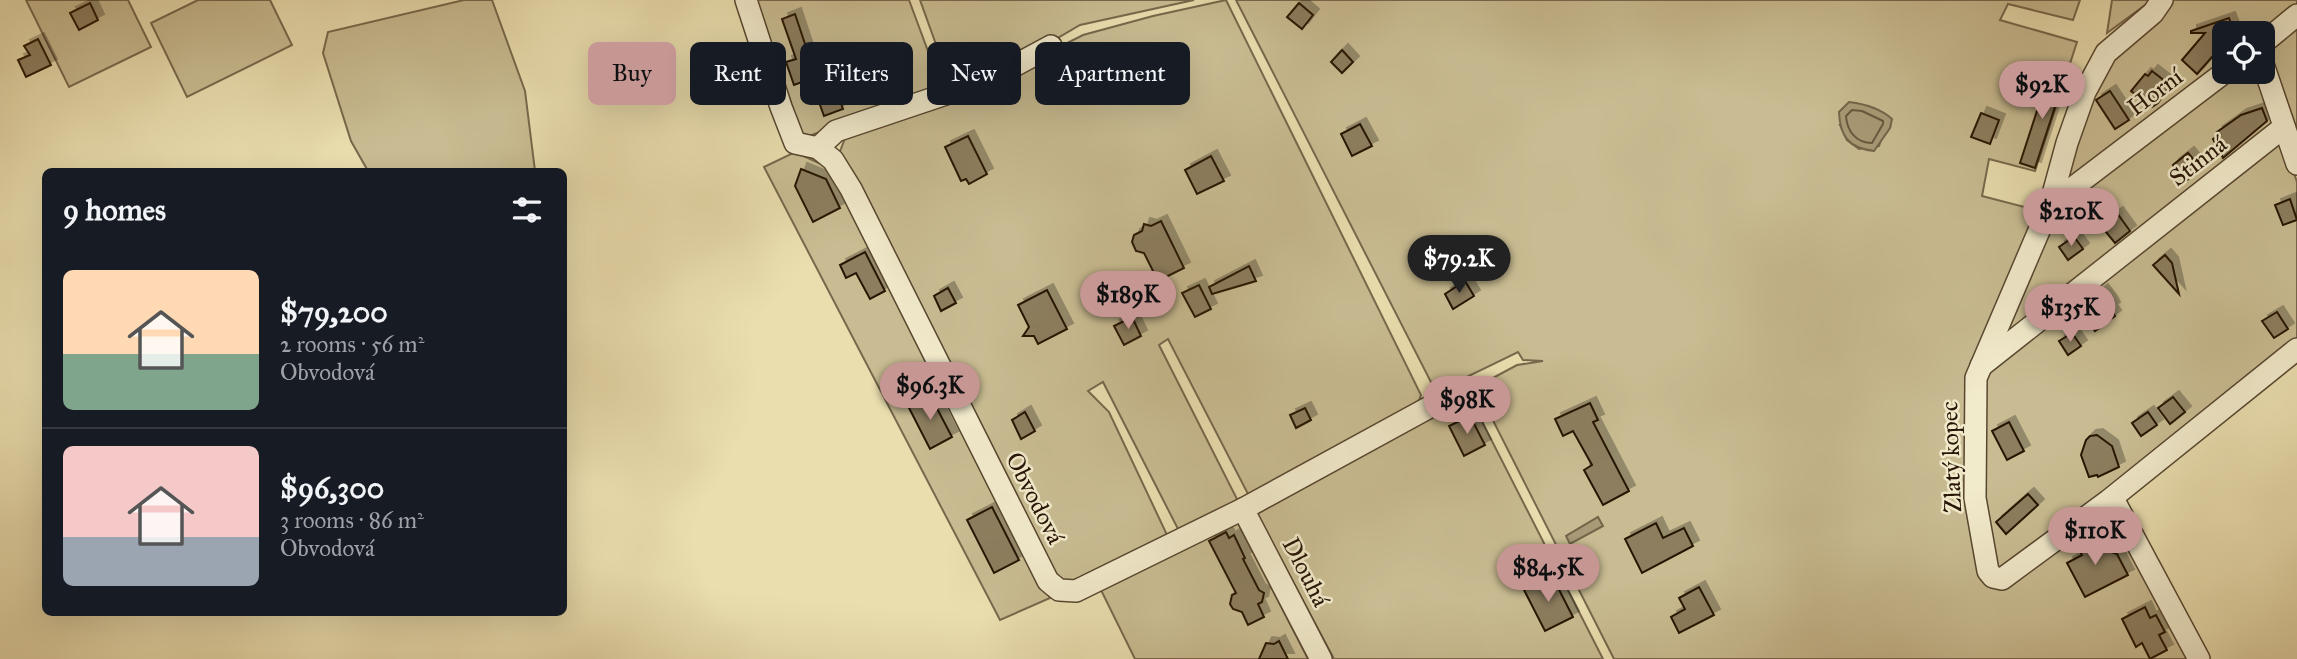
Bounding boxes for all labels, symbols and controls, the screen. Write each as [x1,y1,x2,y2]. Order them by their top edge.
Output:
map controls [2212,21,2275,84]
button: locate [2212,21,2275,84]
chip: Buy [588,42,676,105]
chip: Rent [690,42,786,105]
chip: Filters [800,42,913,105]
chip: New [927,42,1021,105]
chip: Apartment [1035,42,1190,105]
pin: $92K [2001,61,2083,121]
street label: Horní [2122,61,2190,122]
text: $92K [2015,70,2069,98]
street label: Stinná [2163,129,2234,193]
pin: $210K [2022,188,2120,248]
icon: filters [508,191,546,229]
text: 9 homes [63,192,166,228]
text: $210K [2039,197,2103,225]
pin: $79.2K [1402,236,1516,295]
text: $79.2K [1424,244,1494,272]
pin: $189K [1079,272,1177,331]
text: $189K [1096,280,1160,308]
pin: $135K [2021,284,2119,344]
text: $135K [2040,293,2100,321]
text: $79,200 [280,294,388,330]
icon: home [119,298,203,382]
text: 2 rooms · 56 m² [280,330,424,358]
text: Obvodová [280,358,375,386]
pin: $96.3K [873,362,987,422]
text: $96.3K [896,371,964,399]
pin: $98K [1426,376,1508,436]
text: $98K [1440,385,1494,413]
street label: Zlatý kopec [1934,401,1968,513]
street label: Obvodová [999,447,1071,550]
text: $96,300 [280,470,384,506]
icon: home [119,474,203,558]
text: 3 rooms · 86 m² [280,506,424,534]
pin: $110K [2046,508,2144,567]
text: $110K [2064,516,2126,544]
street label: Dlouhá [1276,532,1337,612]
text: Obvodová [280,534,375,562]
pin: $84.5K [1491,544,1605,604]
text: $84.5K [1513,553,1583,581]

